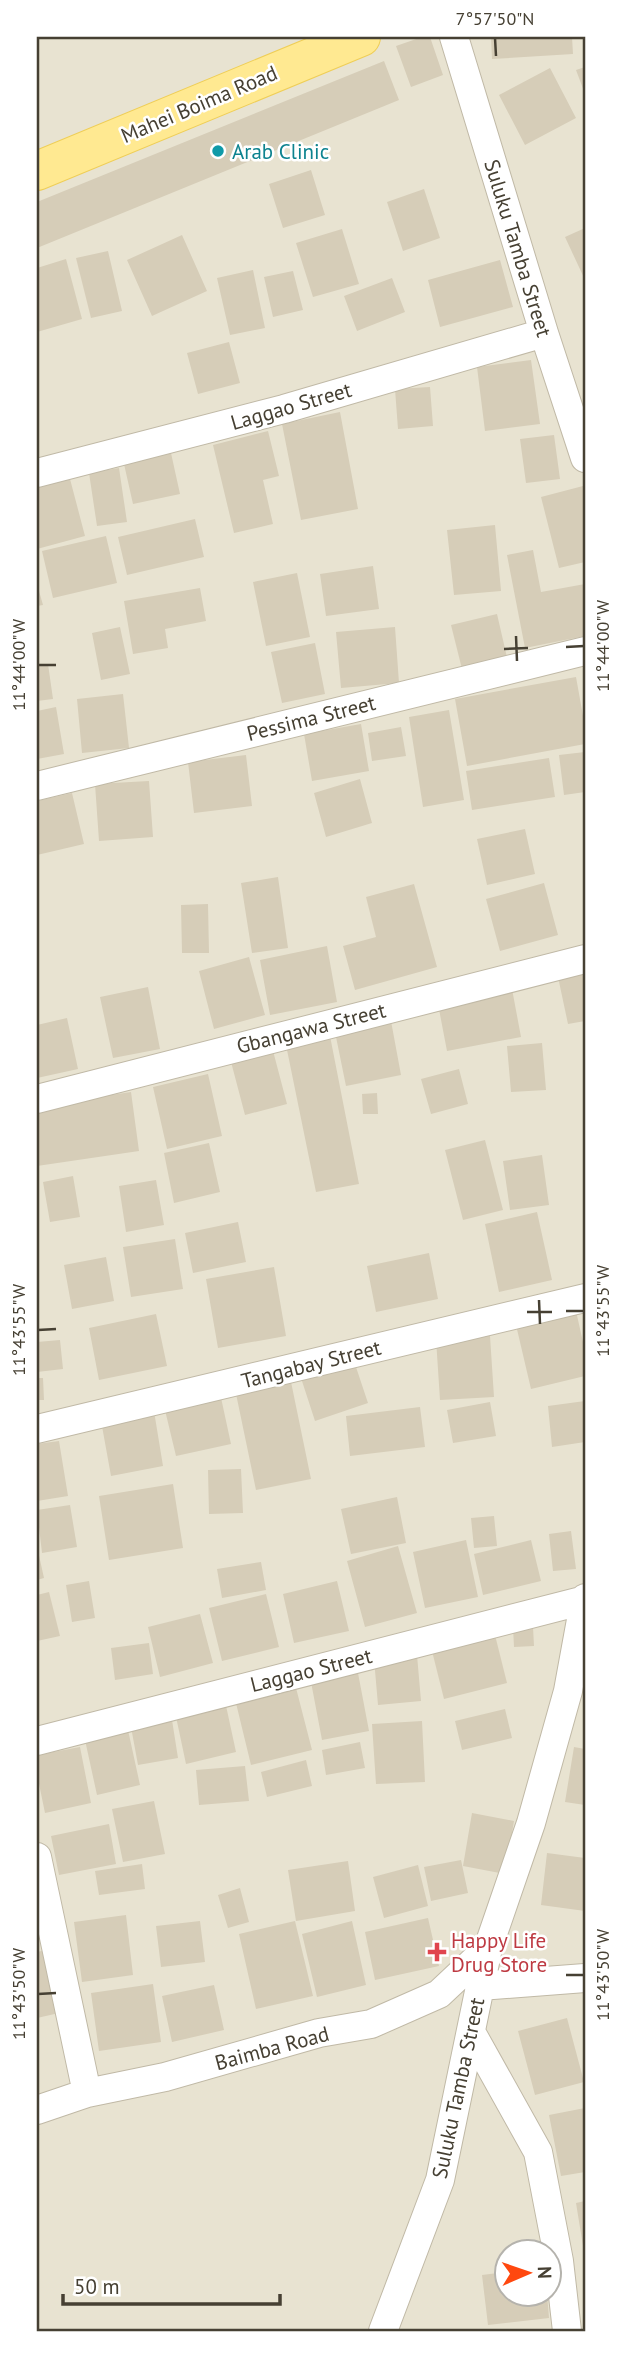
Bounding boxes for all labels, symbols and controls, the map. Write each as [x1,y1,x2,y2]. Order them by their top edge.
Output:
text: 7°57'50"N [456,7,534,30]
street label: Mahei Boima Road [117,59,281,149]
place label: Arab Clinic [232,138,329,165]
marker: Arab Clinic [210,143,226,159]
street label: Suluku Tamba Street [478,156,558,340]
street label: Laggao Street [228,376,354,436]
text: 11°44'00"W [591,600,614,692]
text: 11°44'00"W [7,619,30,711]
street label: Pessima Street [244,689,378,747]
street label: Gbangawa Street [234,996,388,1060]
text: 11°43'55"W [591,1265,614,1357]
text: 11°43'55"W [7,1284,30,1376]
street label: Tangabay Street [238,1334,384,1394]
street label: Laggao Street [247,1642,375,1698]
place label: Happy Life Drug Store [451,1927,547,1978]
text: 11°43'50"W [591,1929,614,2021]
marker: Happy Life Drug Store [429,1944,445,1960]
text: 11°43'50"W [7,1948,30,2040]
street label: Suluku Tamba Street [426,1995,490,2181]
street label: Baimba Road [212,2020,332,2076]
north arrow [492,2238,562,2308]
scale bar [63,2263,280,2307]
text: N [533,2266,557,2279]
text: 50 m [74,2273,120,2300]

